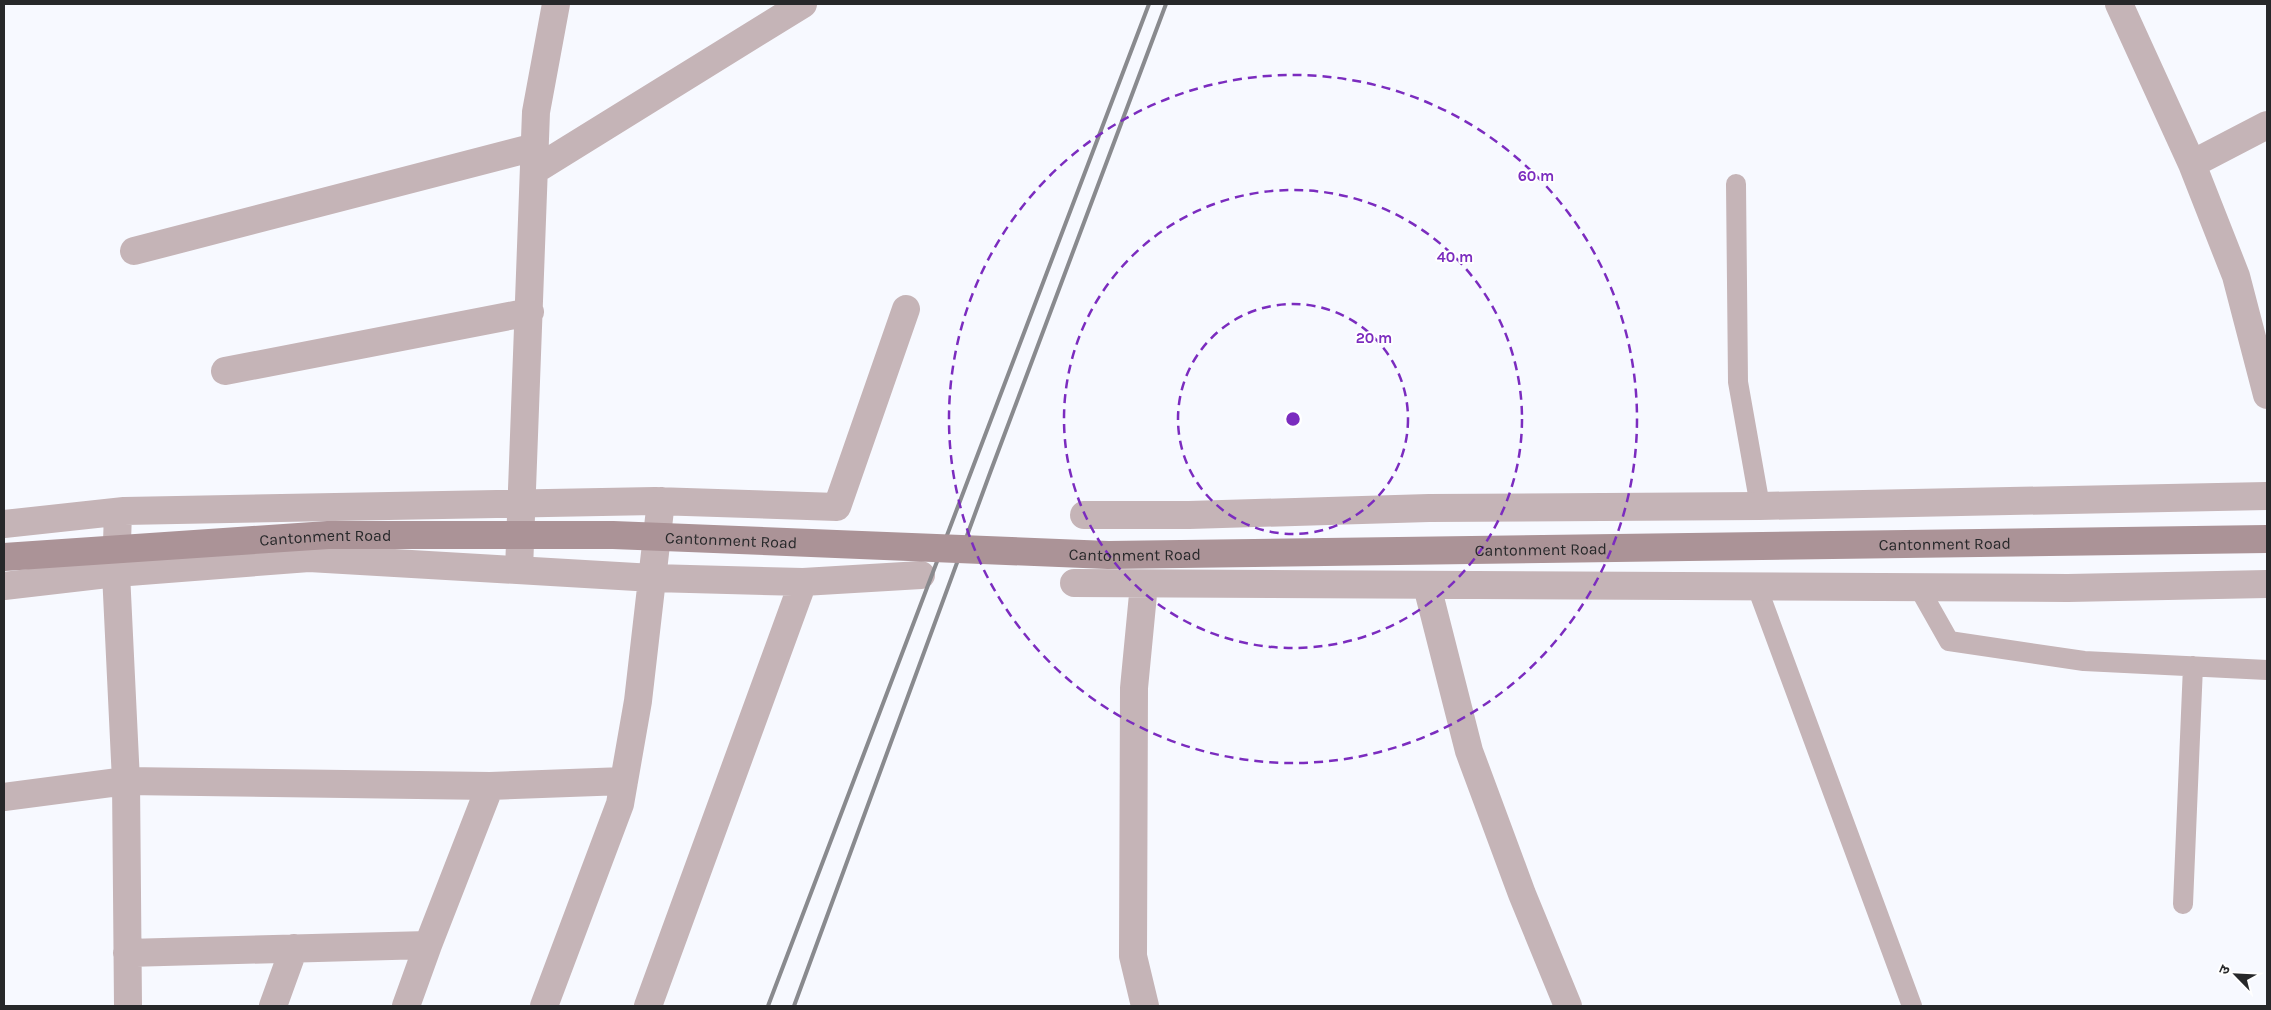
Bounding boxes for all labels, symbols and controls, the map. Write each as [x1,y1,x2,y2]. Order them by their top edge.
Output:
text: 60 m [1518,167,1554,185]
text: 40 m [1437,248,1473,266]
text: 20 m [1356,329,1392,347]
centre of rings [1284,410,1302,428]
street label: Cantonment Road [259,526,391,550]
street label: Cantonment Road [665,528,798,552]
street label: Cantonment Road [1879,534,2011,554]
street label: Cantonment Road [1475,539,1607,560]
street label: Cantonment Road [1068,544,1201,565]
north arrow [2211,950,2261,1000]
text: उ [2215,962,2234,977]

